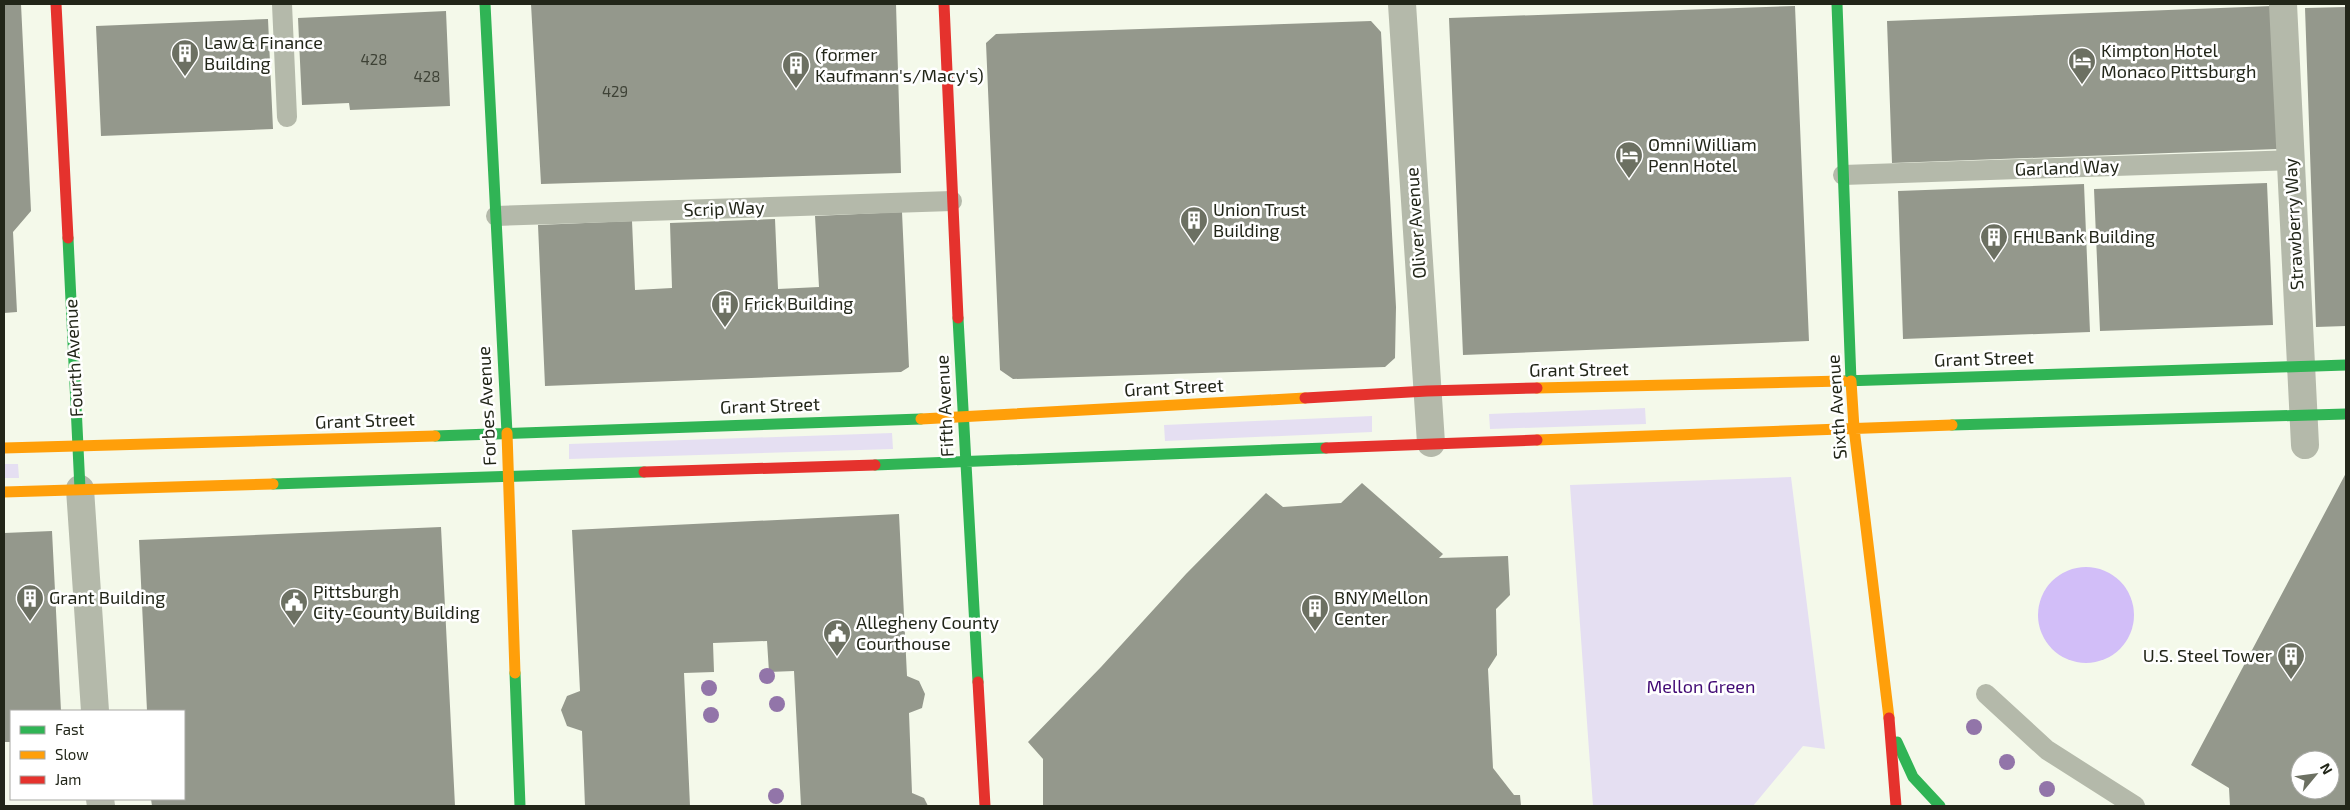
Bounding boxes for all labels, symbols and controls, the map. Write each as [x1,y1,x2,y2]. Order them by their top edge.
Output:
place label: Law & Finance Building [204,31,323,74]
building icon: Law & Finance Building [170,38,200,77]
place label: Kimpton Hotel Monaco Pittsburgh [2101,39,2256,82]
place label: (former Kaufmann's/Macy's) [815,43,984,86]
hotel icon: Kimpton Hotel Monaco Pittsburgh [2067,46,2097,85]
house number: 428 [361,50,387,68]
building icon: (former Kaufmann's/Macy's) [781,50,811,89]
house number: 428 [414,67,440,85]
house number: 429 [602,82,628,100]
place label: Omni William Penn Hotel [1648,133,1757,176]
hotel icon: Omni William Penn Hotel [1614,140,1644,179]
street label: Garland Way [2014,154,2120,180]
street label: Strawberry Way [2279,157,2307,291]
street label: Oliver Avenue [1400,167,1430,280]
street label: Scrip Way [683,196,765,220]
place label: Union Trust Building [1213,198,1307,241]
building icon: Union Trust Building [1179,205,1209,244]
building icon: FHLBank Building [1979,222,2009,261]
place label: FHLBank Building [2013,225,2155,247]
building icon: Frick Building [710,289,740,328]
place label: Frick Building [744,292,853,314]
street label: Fourth Avenue [59,298,87,418]
street label: Grant Street [1934,345,2034,371]
street label: Forbes Avenue [472,346,500,466]
street label: Fifth Avenue [930,354,958,458]
street label: Sixth Avenue [1821,354,1851,460]
street label: Grant Street [1529,357,1629,381]
street label: Grant Street [1124,373,1224,401]
street label: Grant Street [720,392,820,418]
street label: Grant Street [315,407,415,433]
place label: Pittsburgh City-County Building [313,580,480,623]
building icon: Grant Building [15,583,45,622]
place label: Grant Building [49,586,165,608]
place label: BNY Mellon Center [1334,586,1428,629]
public building icon: Pittsburgh City-County Building [279,587,309,626]
building icon: BNY Mellon Center [1300,593,1330,632]
place label: Allegheny County Courthouse [856,611,999,654]
public building icon: Allegheny County Courthouse [822,618,852,657]
building icon: U.S. Steel Tower [2276,641,2306,680]
place label: U.S. Steel Tower [2143,644,2272,666]
park label: Mellon Green [1647,675,1755,697]
legend [10,710,185,800]
text: Fast [55,720,85,738]
text: Slow [55,745,89,763]
north arrow [2290,750,2340,800]
text: N [2317,760,2337,777]
text: Jam [55,770,81,788]

